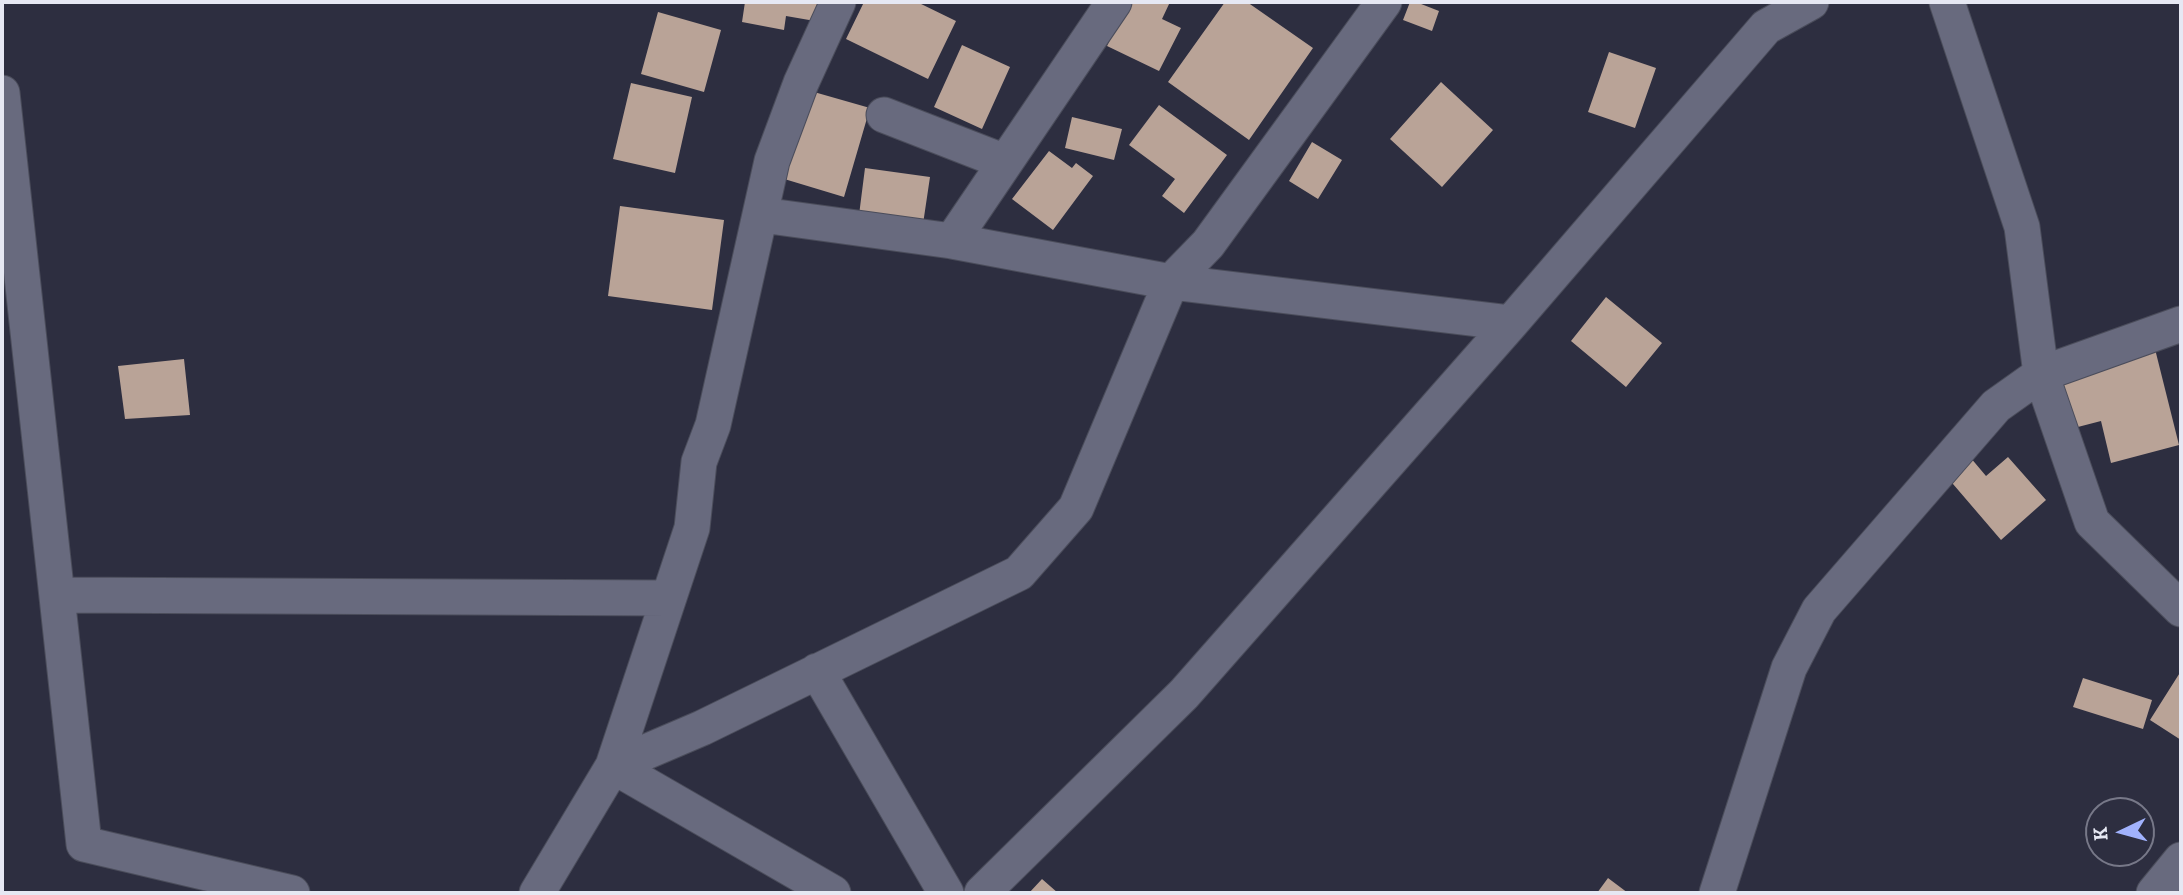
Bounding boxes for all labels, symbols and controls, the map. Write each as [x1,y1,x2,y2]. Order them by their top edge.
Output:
north arrow [2085,797,2155,867]
text: K [2089,826,2113,842]

